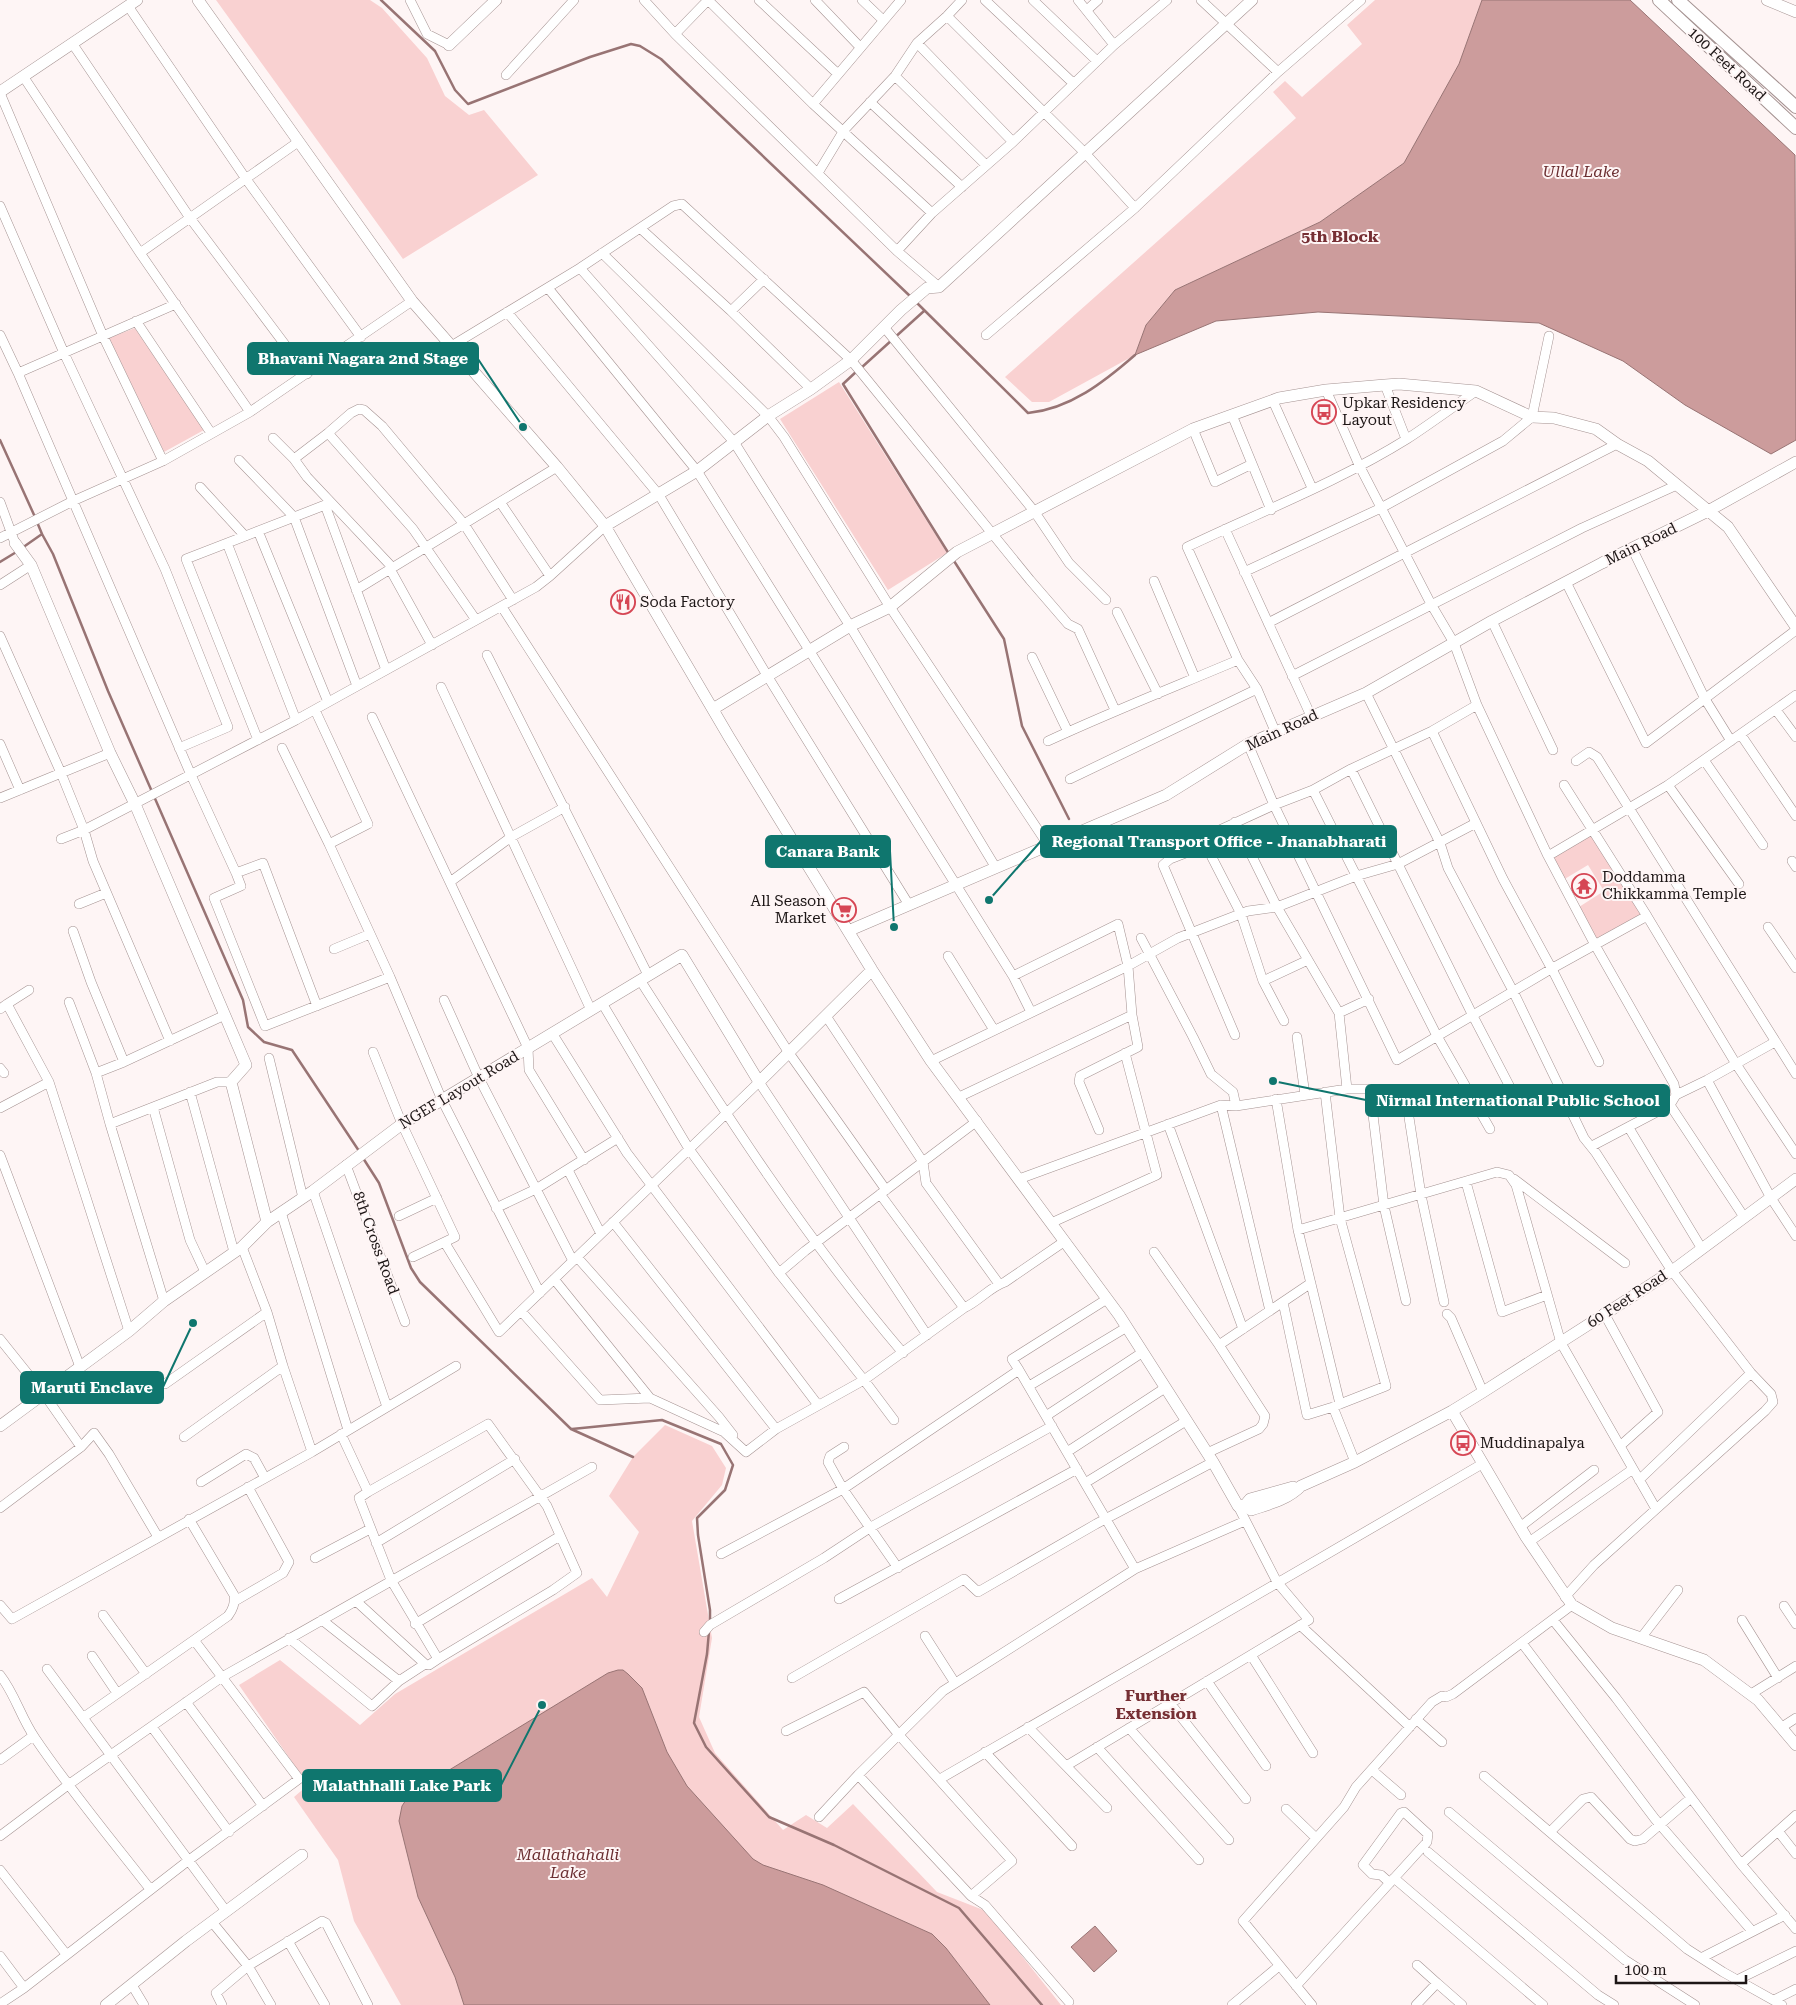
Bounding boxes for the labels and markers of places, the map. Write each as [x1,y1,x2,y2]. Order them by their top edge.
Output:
callout: Bhavani Nagara 2nd Stage [248,343,478,374]
place label: Upkar Residency Layout [1342,394,1466,429]
bus stop icon: Upkar Residency Layout [1311,399,1337,425]
restaurant icon: Soda Factory [610,589,636,615]
place label: Soda Factory [640,593,735,611]
callout: Regional Transport Office - Jnanabharati [1041,826,1396,857]
callout: Canara Bank [766,836,890,867]
place label: Doddamma Chikkamma Temple [1602,868,1746,903]
temple icon: Doddamma Chikkamma Temple [1571,873,1597,899]
place label: All Season Market [750,892,826,927]
supermarket icon: All Season Market [831,897,857,923]
callout: Nirmal International Public School [1366,1085,1669,1116]
callout: Maruti Enclave [21,1372,163,1403]
bus stop icon: Muddinapalya [1450,1430,1476,1456]
place label: Muddinapalya [1480,1434,1585,1452]
callout: Malathhalli Lake Park [303,1770,501,1801]

